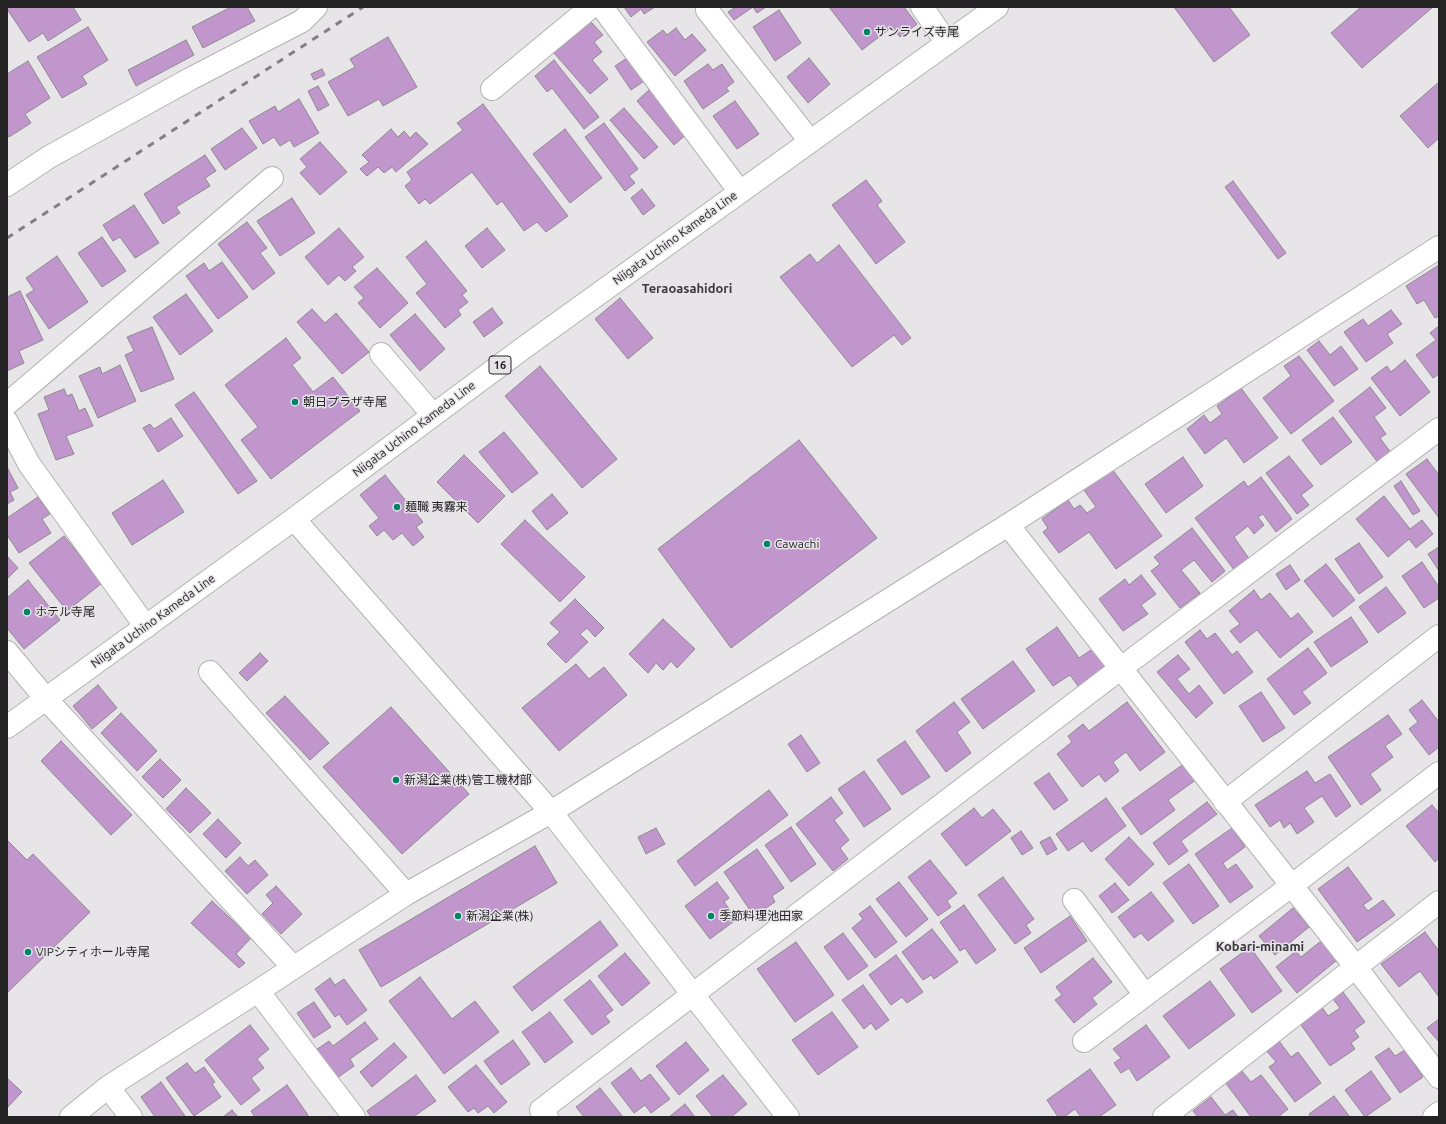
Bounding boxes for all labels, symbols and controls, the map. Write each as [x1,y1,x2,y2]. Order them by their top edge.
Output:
place label: サンライズ寺尾 [875,25,959,39]
marker: サンライズ寺尾 [862,27,872,37]
street label: Niigata Uchino Kameda Line [610,188,740,288]
district label: Teraoasahidori [642,281,732,297]
road number: 16 [489,356,511,374]
street label: Niigata Uchino Kameda Line [350,378,478,480]
place label: 朝日プラザ寺尾 [303,395,387,409]
marker: 朝日プラザ寺尾 [290,397,300,407]
place label: 麺職 夷霧来 [405,500,468,514]
marker: 麺職 夷霧来 [392,502,402,512]
place label: Cawachi [775,537,819,551]
marker: Cawachi [762,539,772,549]
street label: Niigata Uchino Kameda Line [88,571,218,671]
place label: ホテル寺尾 [35,605,95,619]
marker: ホテル寺尾 [22,607,32,617]
place label: 新潟企業(株)管工機材部 [404,773,532,787]
marker: 新潟企業(株)管工機材部 [391,775,401,785]
place label: 新潟企業(株) [466,909,534,923]
place label: 季節料理池田家 [719,909,803,923]
marker: 新潟企業(株) [453,911,463,921]
marker: 季節料理池田家 [706,911,716,921]
district label: Kobari-minami [1216,939,1304,955]
place label: VIPシティホール寺尾 [36,945,150,959]
marker: VIPシティホール寺尾 [23,947,33,957]

